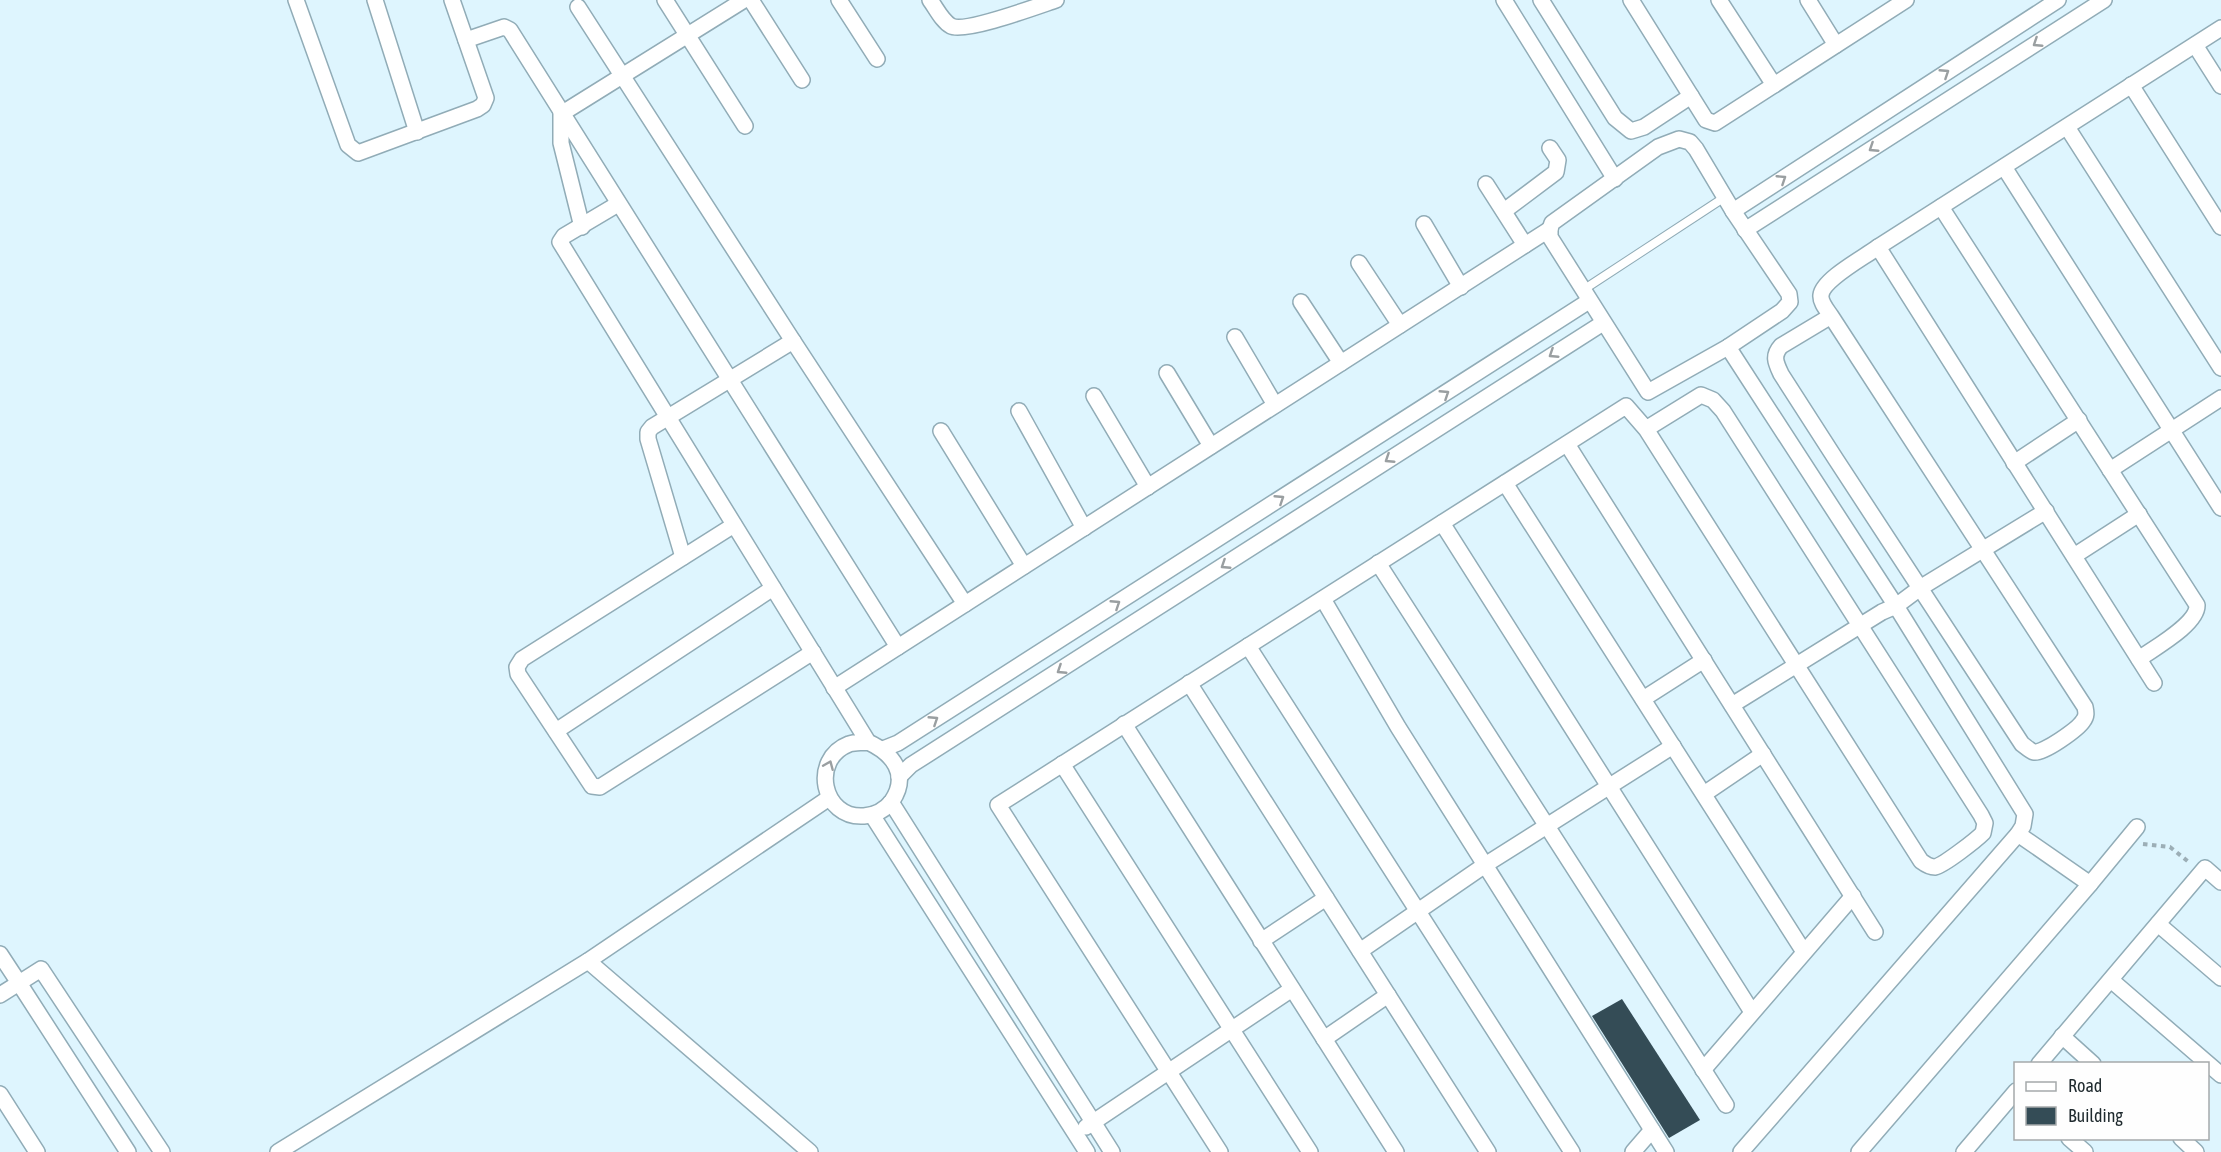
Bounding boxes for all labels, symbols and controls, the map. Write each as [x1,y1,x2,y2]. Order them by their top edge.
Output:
one-way arrow [2033,36,2044,47]
one-way arrow [1939,69,1950,80]
one-way arrow [1869,141,1879,153]
one-way arrow [1775,175,1786,186]
one-way arrow [1549,347,1560,358]
one-way arrow [1438,390,1449,401]
one-way arrow [1385,452,1395,464]
one-way arrow [1274,494,1284,506]
one-way arrow [1221,557,1231,569]
one-way arrow [1110,599,1120,611]
one-way arrow [1057,662,1067,674]
one-way arrow [927,716,938,727]
one-way arrow [822,760,834,771]
legend [2014,1062,2209,1140]
text: Road [2068,1075,2102,1096]
text: Building [2068,1105,2123,1126]

